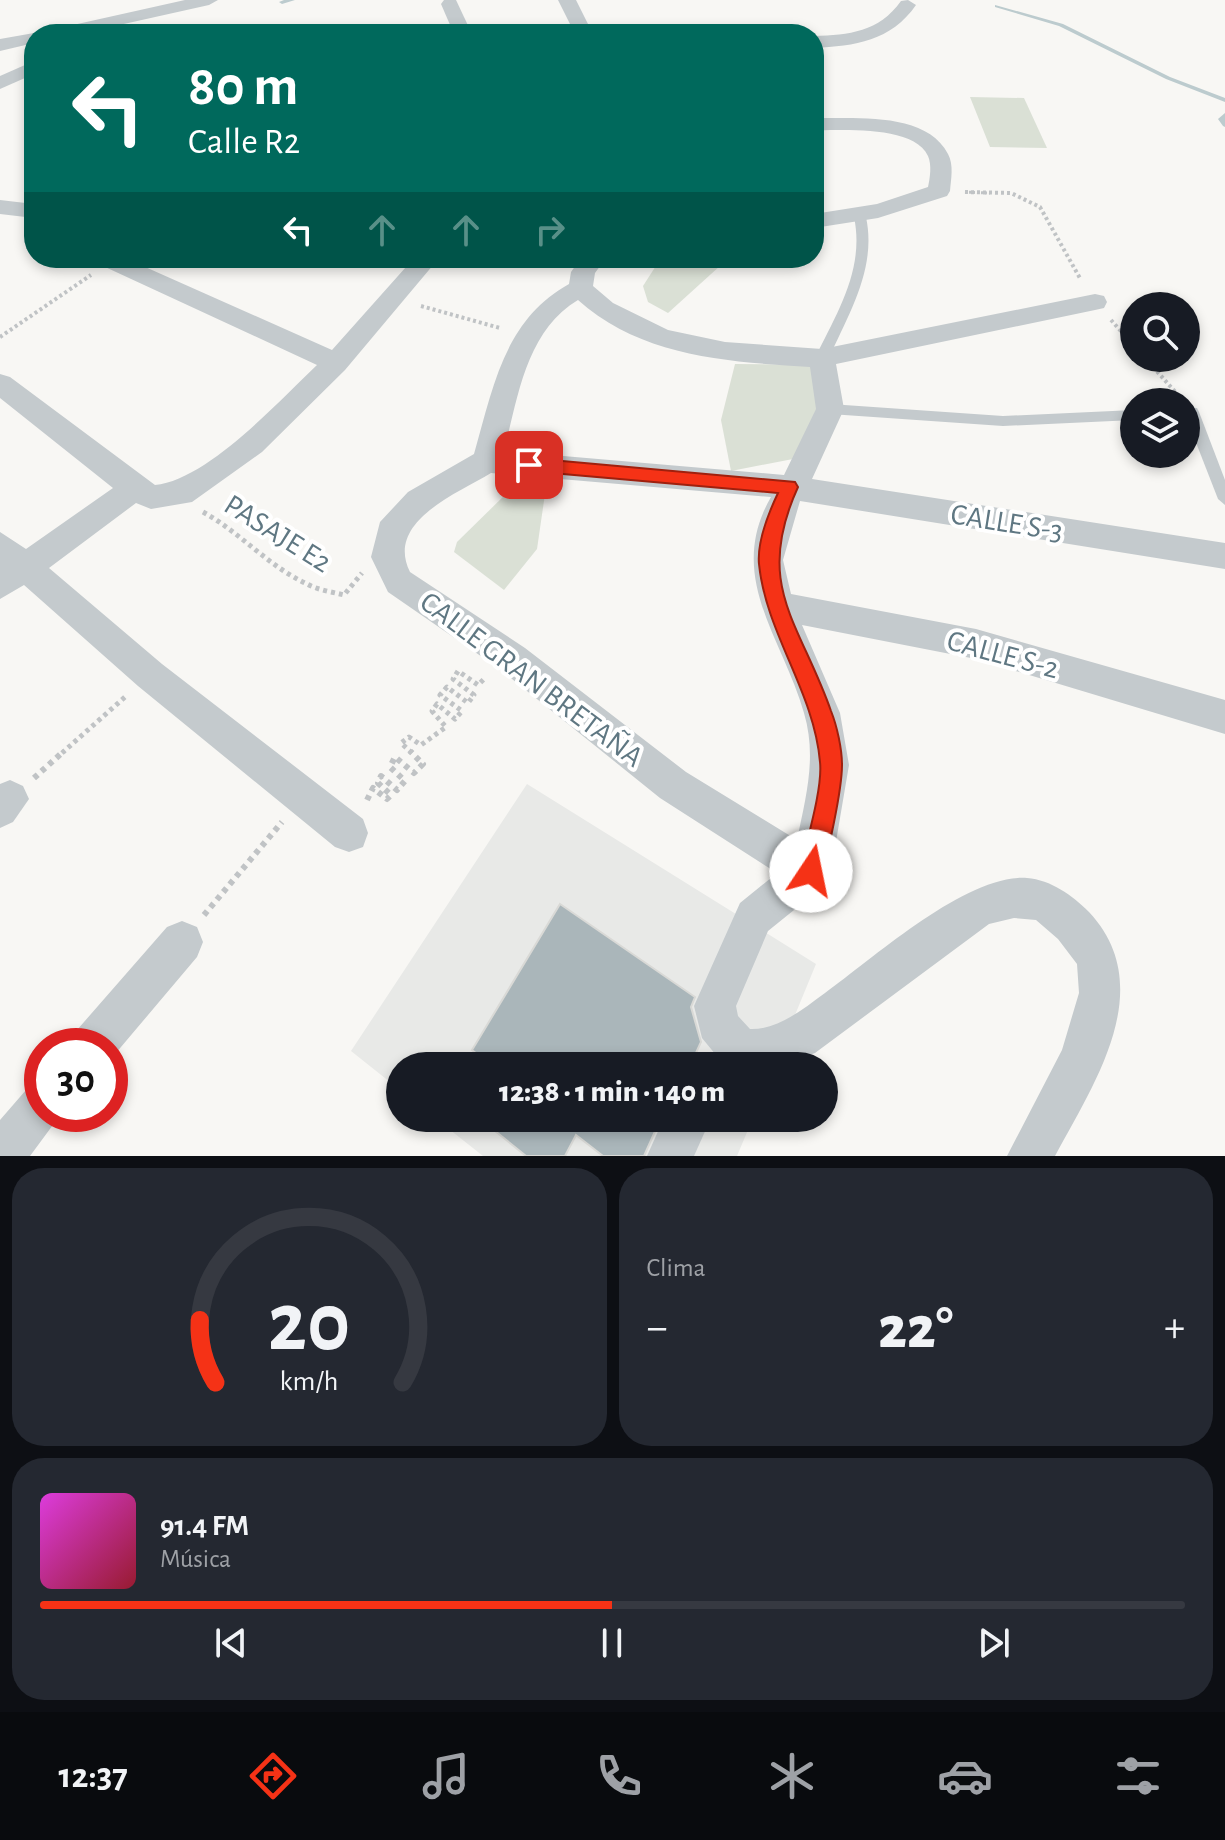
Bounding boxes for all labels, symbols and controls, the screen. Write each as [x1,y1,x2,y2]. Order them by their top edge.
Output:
icon: left [56,56,160,160]
text: 80 m [188,59,298,115]
text: Calle R2 [188,124,300,160]
icon: left [276,208,320,252]
icon: ahead [360,208,404,252]
icon: ahead [444,208,488,252]
icon: right [528,208,572,252]
map controls [1120,292,1200,468]
button: search [1120,292,1200,372]
button: layers [1120,388,1200,468]
pin [495,431,563,499]
icon: arrive [507,443,551,487]
street label: PASAJE E2 [219,489,336,578]
street label: CALLE S-3 [949,499,1065,547]
street label: CALLE GRAN BRETAÑA [414,585,650,773]
street label: CALLE S-2 [944,626,1062,684]
position arrow [769,829,853,913]
speed limit sign: 30 [24,1028,128,1132]
text: 12:38 · 1 min · 140 m [499,1077,725,1107]
text: Clima [647,1255,706,1281]
text: 20 [268,1282,351,1366]
text: 22° [878,1299,953,1359]
text: − [647,1306,668,1350]
text: + [1164,1306,1185,1350]
text: km/h [280,1367,339,1396]
text: 91.4 FM [160,1511,249,1541]
text: Música [160,1546,231,1572]
icon: previous [209,1621,253,1665]
icon: pause [590,1621,634,1665]
icon: next [972,1621,1016,1665]
icon: directions [245,1748,301,1804]
icon: music [418,1748,474,1804]
icon: phone [591,1748,647,1804]
icon: climate [764,1748,820,1804]
icon: car [937,1748,993,1804]
icon: filters [1110,1748,1166,1804]
text: 12:37 [59,1758,128,1794]

